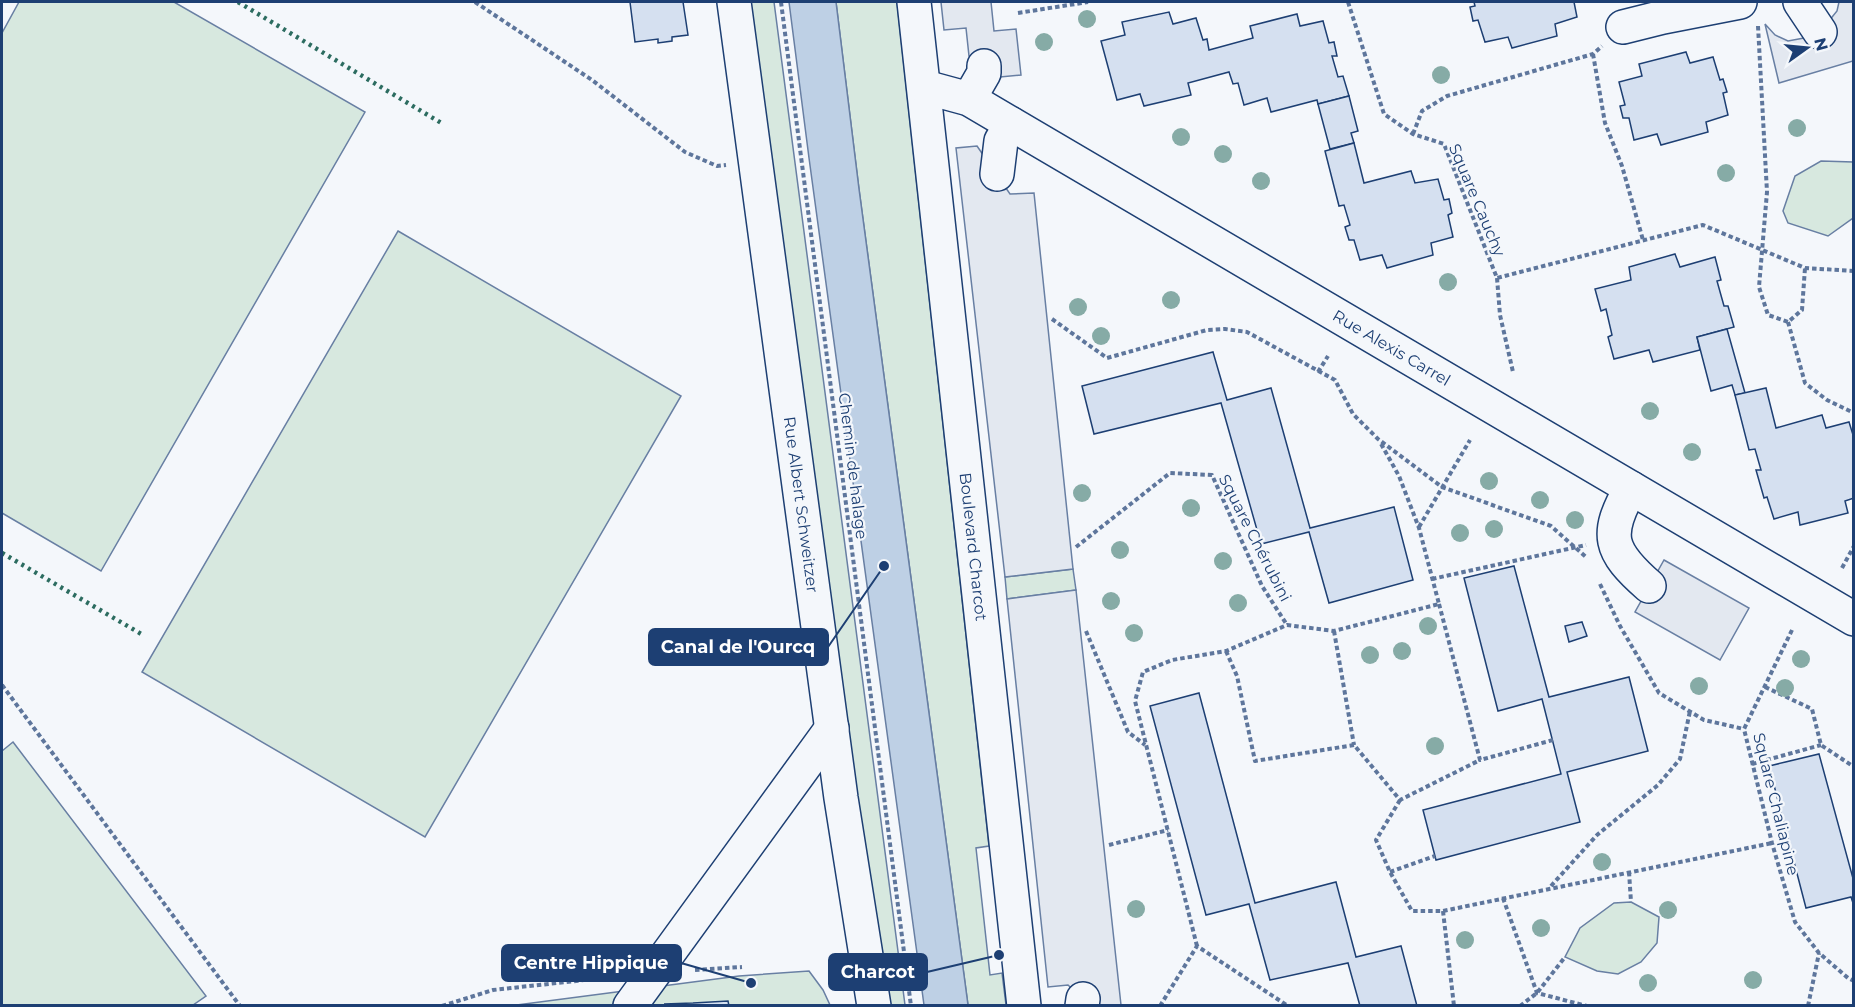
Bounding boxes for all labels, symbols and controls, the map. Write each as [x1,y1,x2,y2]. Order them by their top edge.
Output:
north arrow [1777,18,1837,78]
text: N [1810,36,1832,53]
street label: Square Cauchy [1445,141,1509,259]
street label: Rue Alexis Carrel [1329,305,1454,389]
street label: Chemin de halage [835,392,871,540]
street label: Rue Albert Schweitzer [780,415,823,594]
street label: Square Chérubini [1215,471,1295,605]
street label: Boulevard Charcot [956,472,991,622]
callout: Canal de l'Ourcq [649,629,828,665]
text: Canal de l'Ourcq [661,636,815,658]
street label: Square Chaliapine [1749,731,1803,877]
callout: Centre Hippique [502,945,681,981]
text: Centre Hippique [514,952,668,974]
callout: Charcot [829,954,927,990]
text: Charcot [841,961,915,983]

